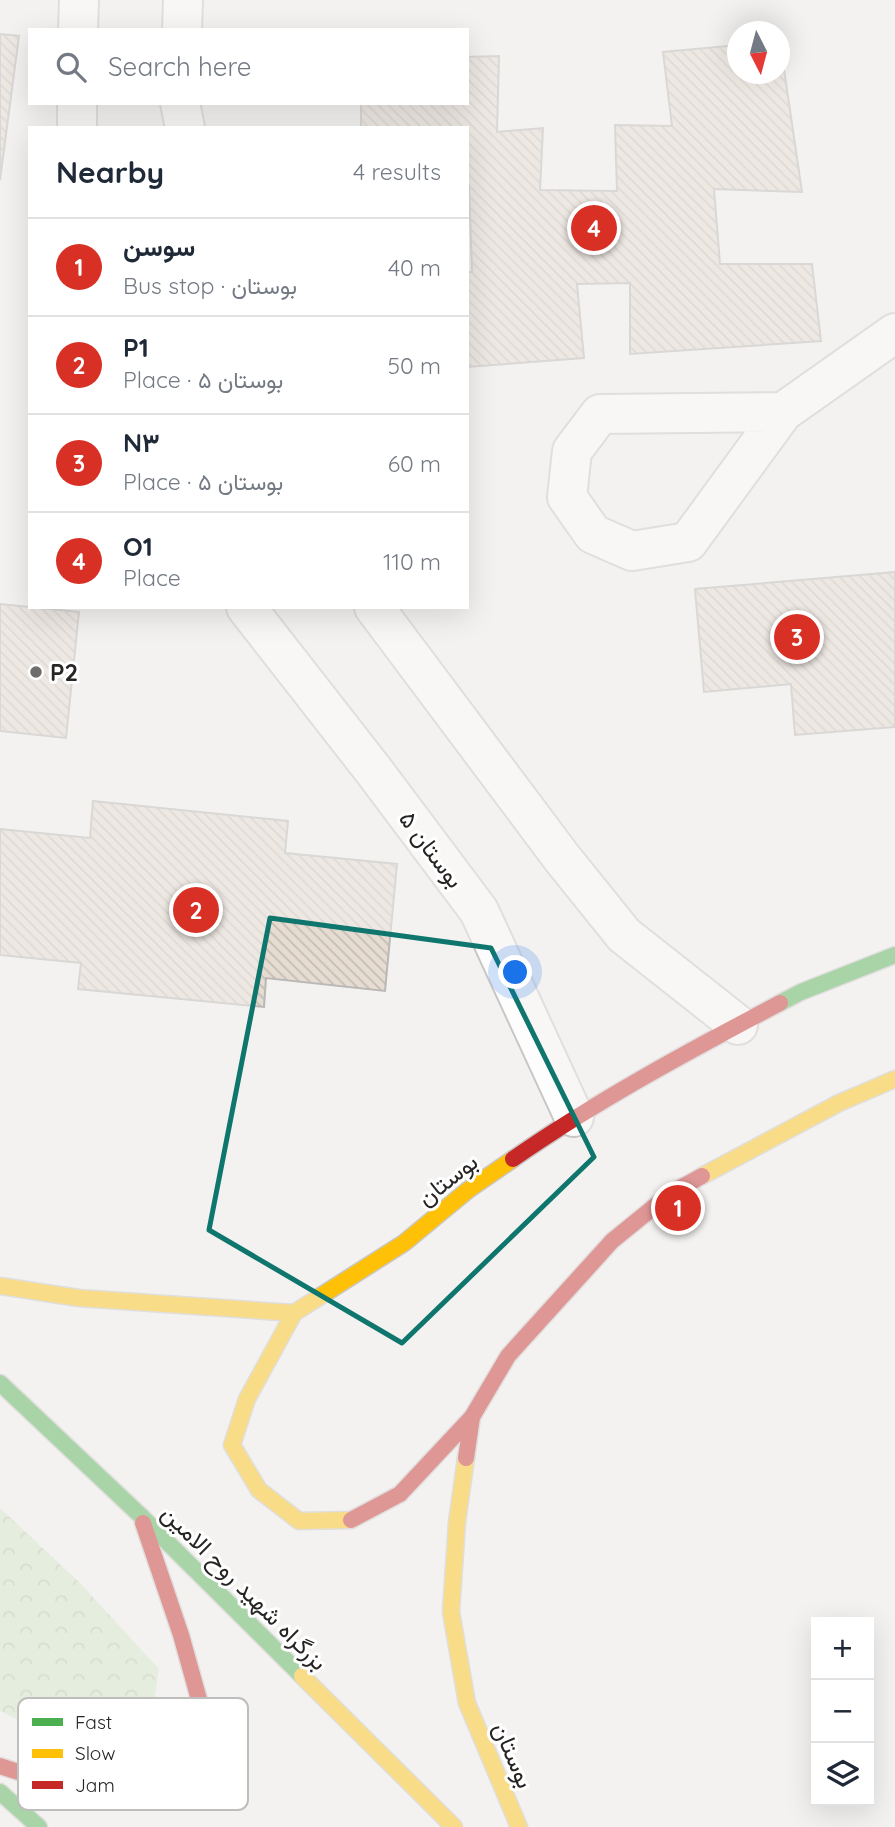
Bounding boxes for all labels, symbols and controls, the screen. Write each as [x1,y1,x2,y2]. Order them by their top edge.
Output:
north arrow [727,21,790,84]
search box [28,28,469,105]
icon: search [52,48,90,86]
text: Search here [108,50,252,83]
text: Nearby [56,153,164,191]
text: 4 results [353,157,441,186]
pin: 4 [571,202,617,254]
text: سوسن [123,230,195,263]
text: 1 [75,253,83,282]
text: 40 m [388,253,441,282]
text: Bus stop · بوستان [123,271,297,300]
text: P1 [123,331,149,364]
text: 2 [72,351,86,380]
text: 50 m [388,351,441,380]
text: Place · بوستان ۵ [123,365,283,394]
text: N۳ [123,426,160,459]
text: 3 [73,449,85,478]
text: 60 m [388,449,441,478]
text: Place · بوستان ۵ [123,467,283,496]
text: O1 [123,530,153,563]
text: 4 [72,547,86,576]
text: 110 m [383,547,441,576]
text: Place [123,563,181,592]
pin: 3 [774,611,820,663]
place label: P2 [50,657,78,687]
marker: P2 [28,664,44,680]
street label: بوستان ۵ [392,804,471,894]
pin: 2 [173,884,219,936]
your location [498,955,532,989]
street label: بوستان [411,1146,484,1213]
pin: 1 [655,1182,701,1234]
street label: بزرگراه شهید روح الامین [154,1498,334,1678]
map controls [811,1617,874,1806]
button: + [811,1617,874,1680]
button: − [811,1680,874,1743]
legend [18,1698,248,1810]
text: Fast [75,1710,112,1734]
street label: بوستان [486,1718,541,1793]
text: Slow [75,1741,116,1765]
button: layers [811,1743,874,1806]
text: Jam [75,1773,115,1797]

